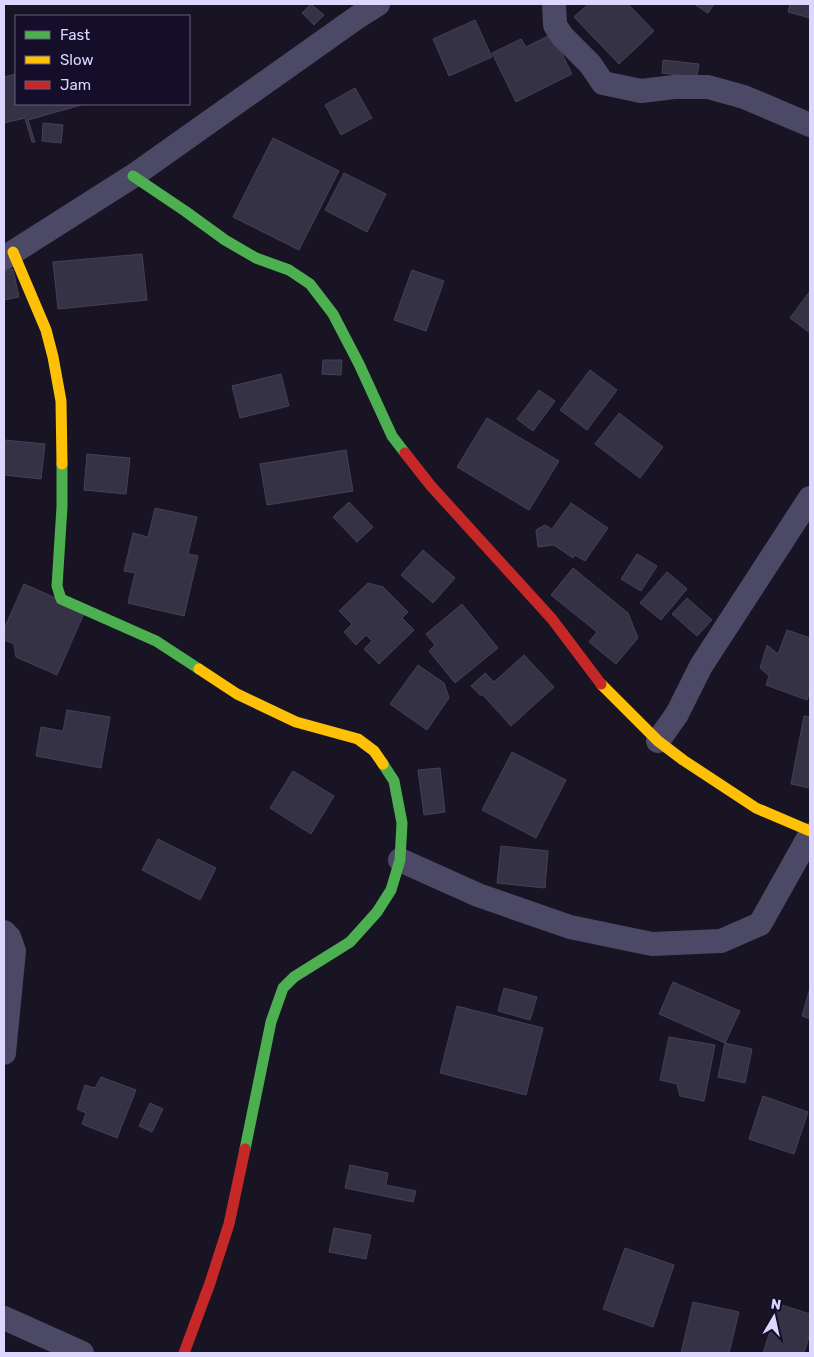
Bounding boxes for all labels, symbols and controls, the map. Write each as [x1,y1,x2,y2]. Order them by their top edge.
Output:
legend [15,15,190,105]
text: Fast [60,26,90,44]
text: Slow [60,51,93,69]
text: Jam [60,76,91,94]
north arrow [749,1292,799,1342]
text: N [770,1295,782,1314]

